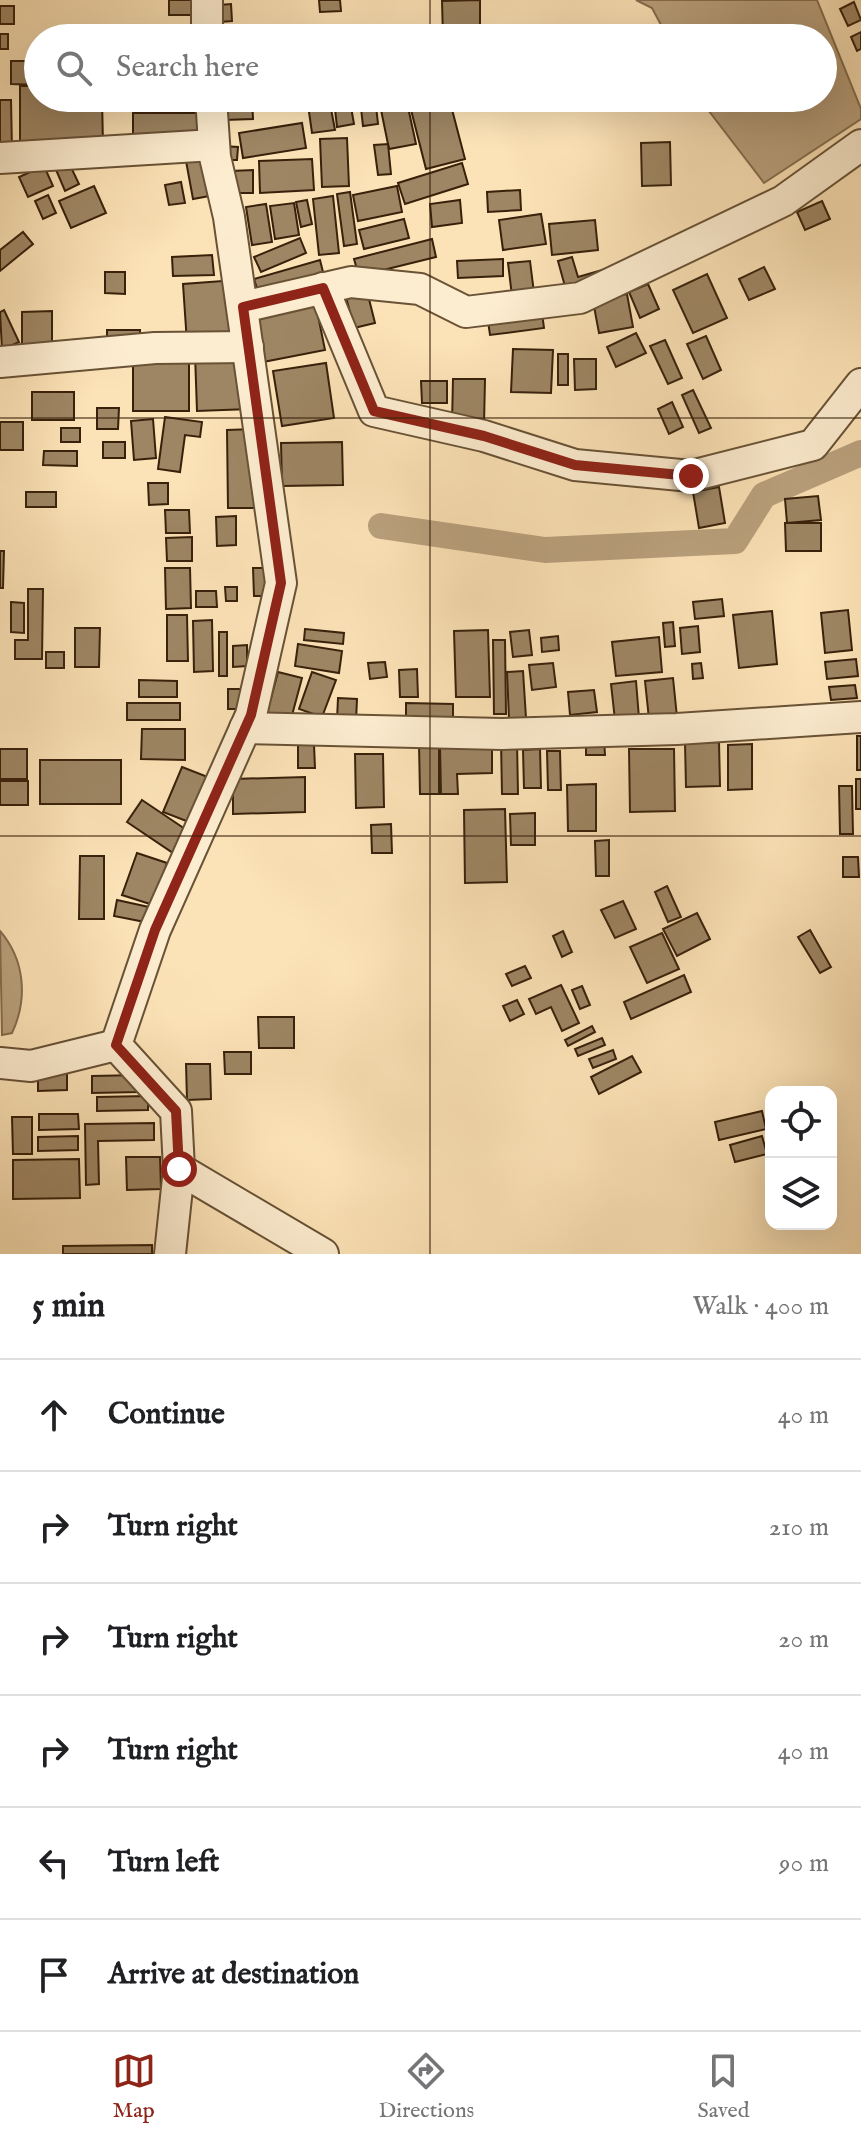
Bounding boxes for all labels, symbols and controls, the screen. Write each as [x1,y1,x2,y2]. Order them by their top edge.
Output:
search box [24,24,837,112]
icon: search [52,46,96,90]
text: Search here [116,49,259,87]
route end [673,458,709,494]
map controls [765,1086,837,1230]
button: locate [765,1086,837,1158]
route start [161,1151,197,1187]
button: layers [765,1158,837,1230]
text: 5 min [32,1285,105,1328]
text: Walk · 400 m [692,1290,829,1323]
icon: ahead [32,1393,76,1437]
text: Continue [108,1396,225,1434]
text: 40 m [778,1399,829,1432]
icon: right [32,1505,76,1549]
text: Turn right [108,1508,238,1546]
text: 210 m [769,1511,829,1544]
icon: right [32,1617,76,1661]
text: Turn right [108,1620,238,1658]
text: 20 m [778,1623,829,1656]
icon: right [32,1729,76,1773]
text: Turn right [108,1732,238,1770]
text: 40 m [778,1735,829,1768]
icon: left [32,1841,76,1885]
text: Turn left [108,1844,219,1882]
text: 90 m [779,1847,829,1880]
icon: arrive [32,1953,76,1997]
text: Arrive at destination [108,1956,359,1994]
tab: Map [112,2049,156,2125]
tab: Directions [379,2049,474,2125]
tab: Saved [697,2049,749,2125]

